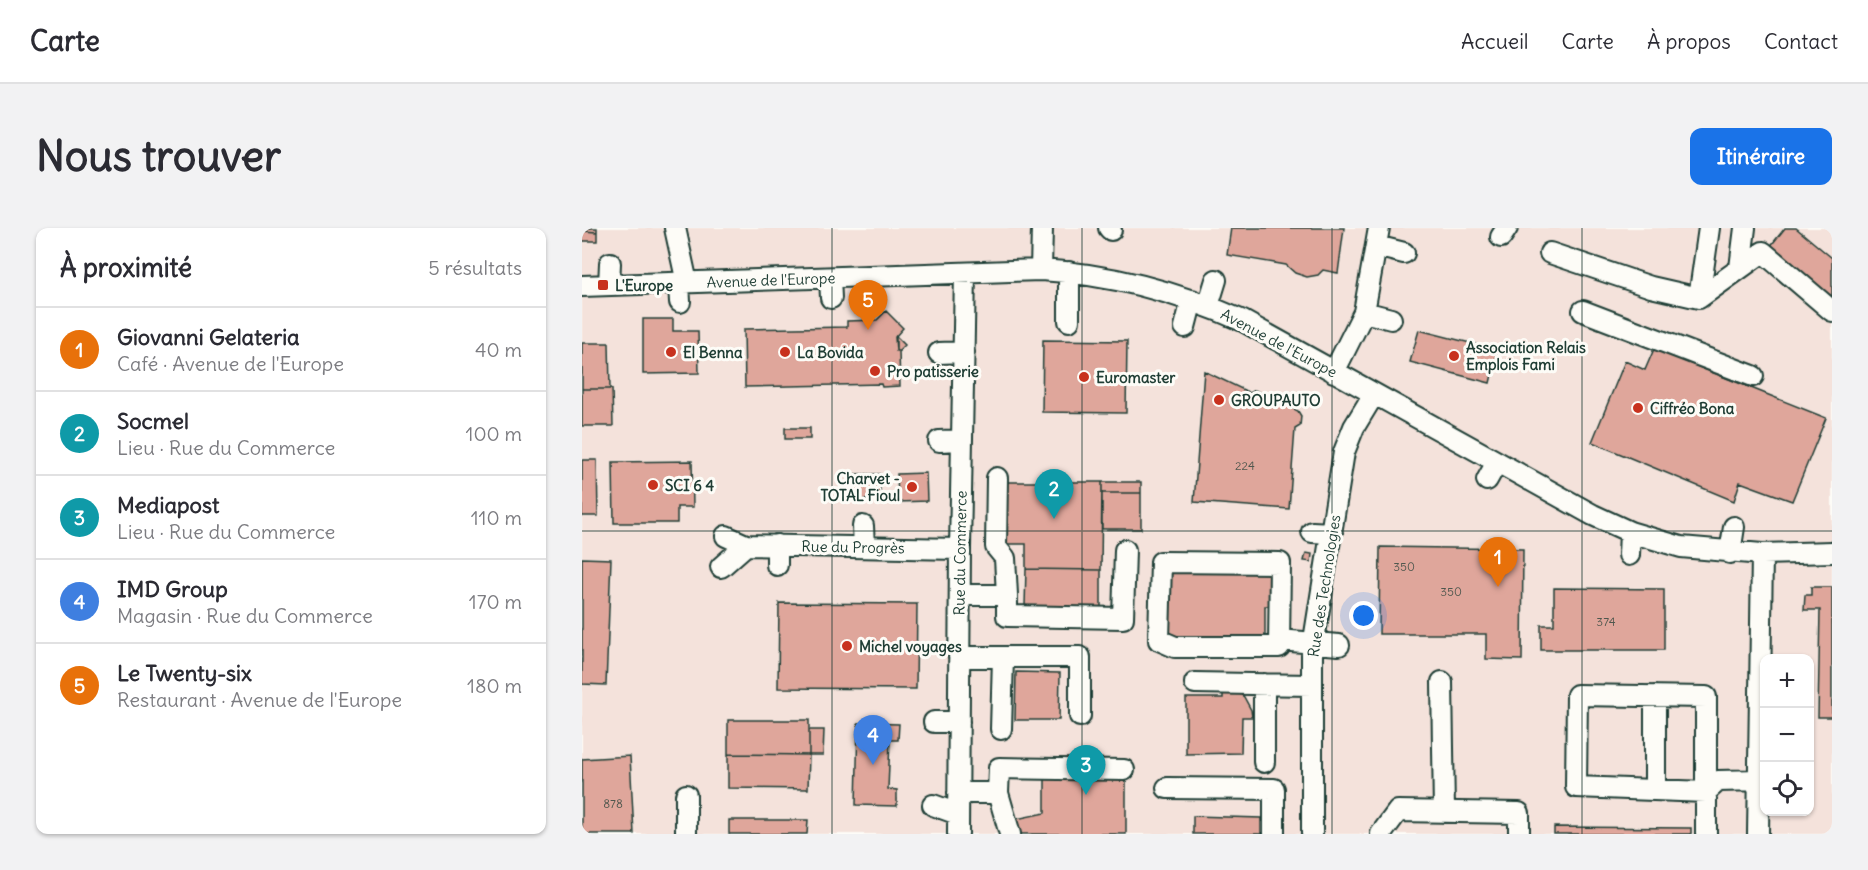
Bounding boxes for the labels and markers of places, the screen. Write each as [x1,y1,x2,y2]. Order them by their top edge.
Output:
place label: L'Europe [615,276,673,296]
marker: L'Europe [596,278,610,292]
pin: 5 [848,280,888,330]
place label: Association Relais Emplois Fami [1466,338,1586,375]
place label: El Benna [683,343,743,362]
place label: La Bovida [797,343,864,362]
marker: El Benna [664,345,678,359]
marker: La Bovida [778,345,792,359]
marker: Association Relais Emplois Fami [1447,349,1461,363]
place label: Pro patisserie [887,362,979,382]
marker: Pro patisserie [868,364,882,378]
place label: Euromaster [1096,368,1176,387]
marker: Euromaster [1077,370,1091,384]
place label: GROUPAUTO [1231,391,1321,410]
marker: GROUPAUTO [1212,393,1226,407]
place label: Ciffréo Bona [1650,399,1735,418]
marker: Ciffréo Bona [1631,401,1645,415]
place label: Charvet - TOTAL Fioul [820,469,900,505]
pin: 2 [1034,470,1074,519]
place label: SCI 6 4 [665,476,715,495]
marker: SCI 6 4 [646,478,660,492]
marker: Charvet - TOTAL Fioul [905,480,919,494]
pin: 1 [1478,538,1518,587]
place label: Michel voyages [859,637,962,657]
marker: Michel voyages [840,639,854,653]
pin: 4 [854,716,892,765]
pin: 3 [1066,746,1106,795]

